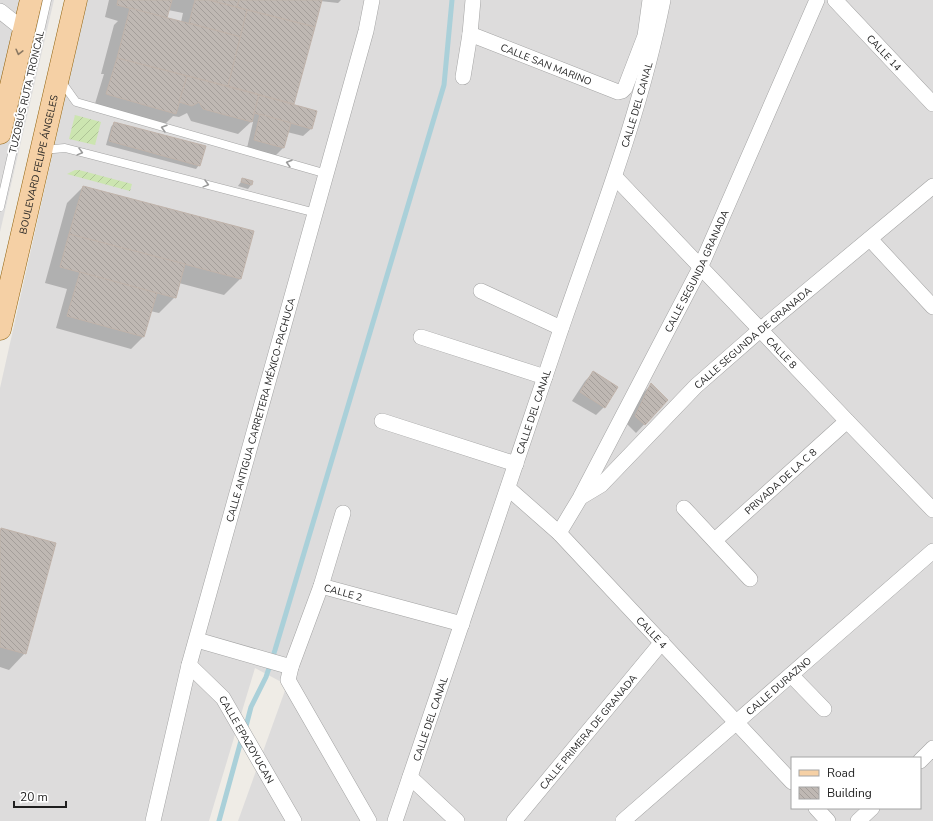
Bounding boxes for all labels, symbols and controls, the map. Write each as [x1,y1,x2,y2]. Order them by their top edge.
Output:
street label: TUZOBÚS RUTA TRONCAL [6,29,48,155]
street label: CALLE 14 [863,32,904,74]
street label: CALLE SAN MARINO [498,41,594,89]
one-way arrow [15,48,24,55]
street label: CALLE DEL CANAL [618,60,657,149]
street label: BOULEVARD FELIPE ÁNGELES [16,94,62,236]
one-way arrow [161,124,167,132]
one-way arrow [77,147,83,155]
one-way arrow [286,159,293,168]
one-way arrow [202,180,209,188]
street label: CALLE SEGUNDA GRANADA [662,207,733,335]
street label: CALLE SEGUNDA DE GRANADA [691,284,815,393]
street label: CALLE ANTIGUA CARRETERA MÉXICO-PACHUCA [223,296,299,524]
street label: CALLE 8 [762,334,800,372]
street label: CALLE DEL CANAL [513,367,555,456]
street label: PRIVADA DE LA C 8 [742,446,820,518]
street label: CALLE 2 [322,581,364,605]
street label: CALLE 4 [633,614,670,652]
street label: CALLE DURAZNO [743,654,815,719]
street label: CALLE PRIMERA DE GRANADA [537,671,641,793]
street label: CALLE DEL CANAL [410,674,452,763]
street label: CALLE EPAZOYUCAN [215,693,277,786]
legend [791,757,921,809]
text: Road [827,765,855,781]
scale bar [14,783,66,809]
text: Building [827,785,872,801]
text: 20 m [20,789,48,805]

